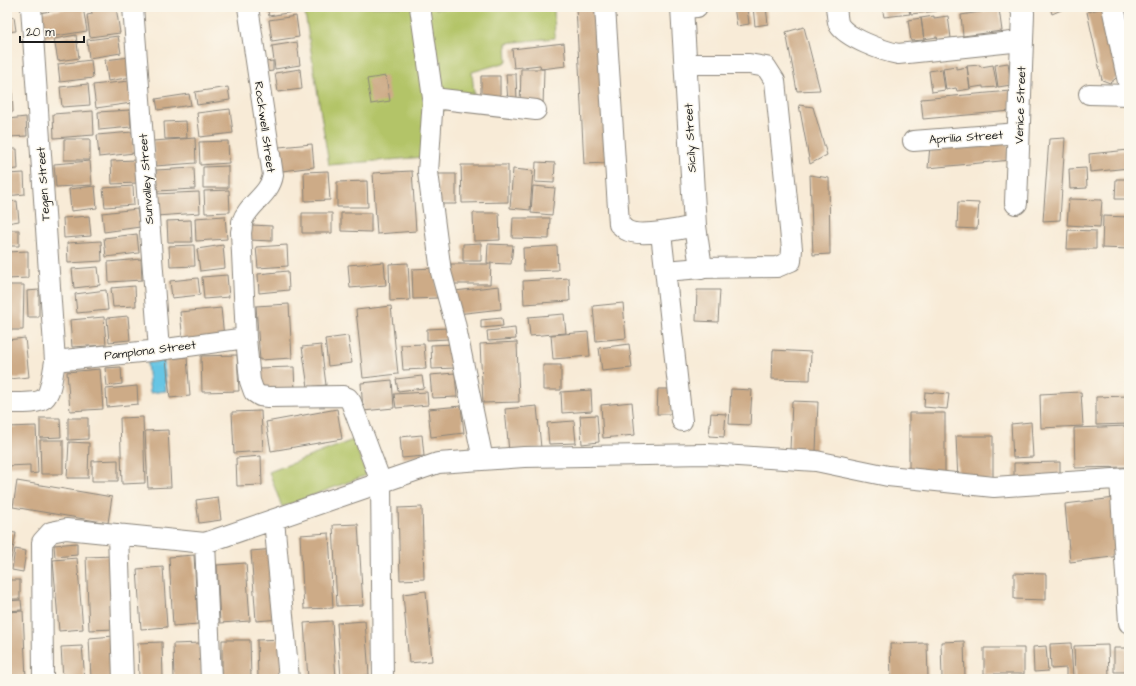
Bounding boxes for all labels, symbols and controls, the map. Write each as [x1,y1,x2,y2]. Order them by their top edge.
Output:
scale bar [20,18,84,44]
text: 20 m [26,24,55,41]
street label: Venice Street [1011,66,1030,144]
street label: Rockwell Street [250,80,279,174]
street label: Sicily Street [680,103,702,173]
street label: Aprilia Street [928,126,1004,149]
street label: Sunvalley Street [135,133,159,225]
street label: Tegen Street [32,146,56,222]
street label: Pamplona Street [103,336,197,365]

